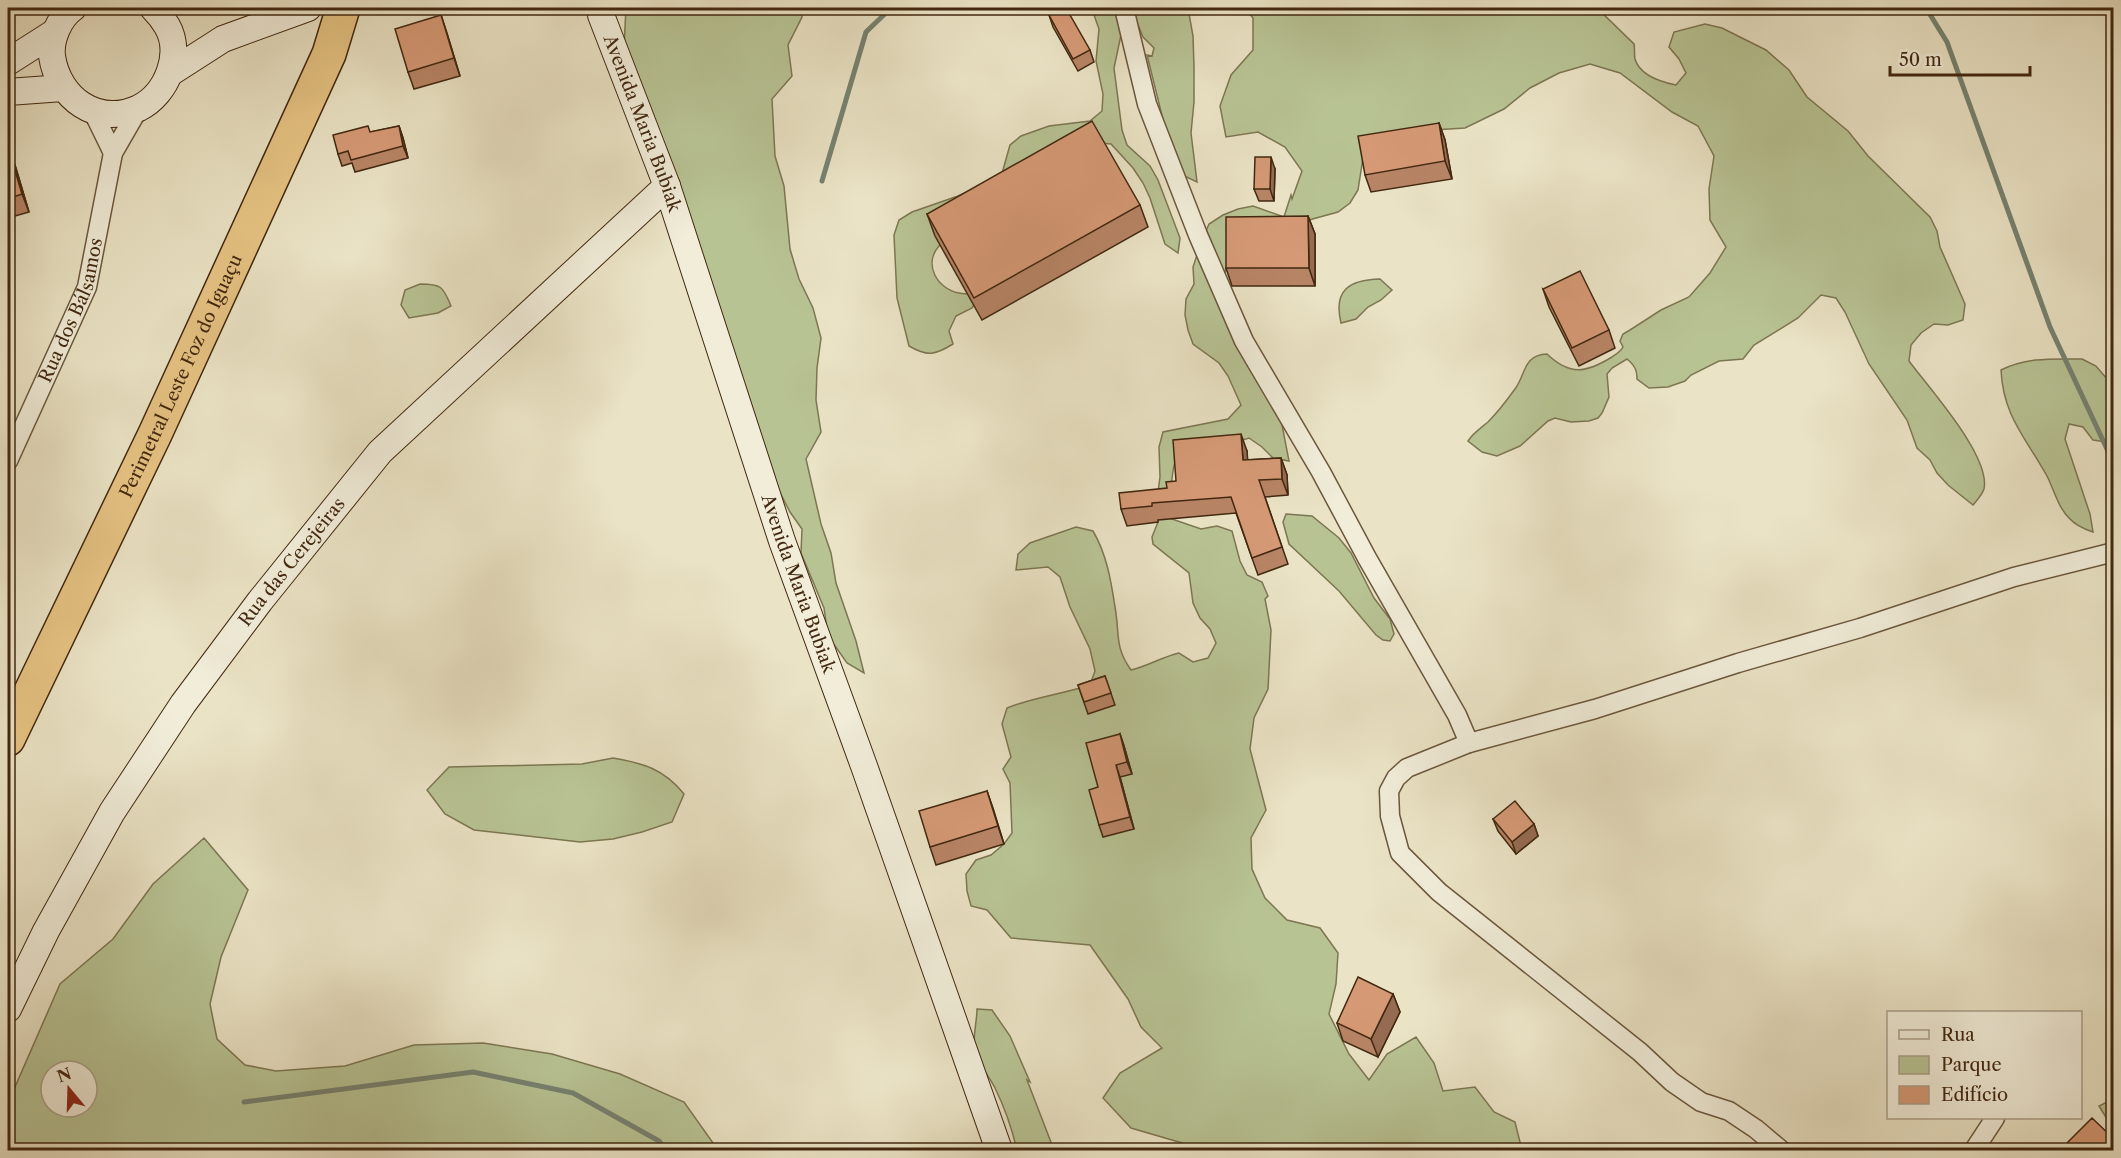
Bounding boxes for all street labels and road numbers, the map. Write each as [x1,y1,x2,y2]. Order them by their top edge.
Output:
street label: Avenida Maria Bubiak [598,31,686,216]
street label: Rua dos Bálsamos [34,236,107,386]
street label: Perimetral Leste Foz do Iguaçu [115,251,247,502]
street label: Avenida Maria Bubiak [756,491,841,677]
street label: Rua das Cerejeiras [234,493,350,631]

